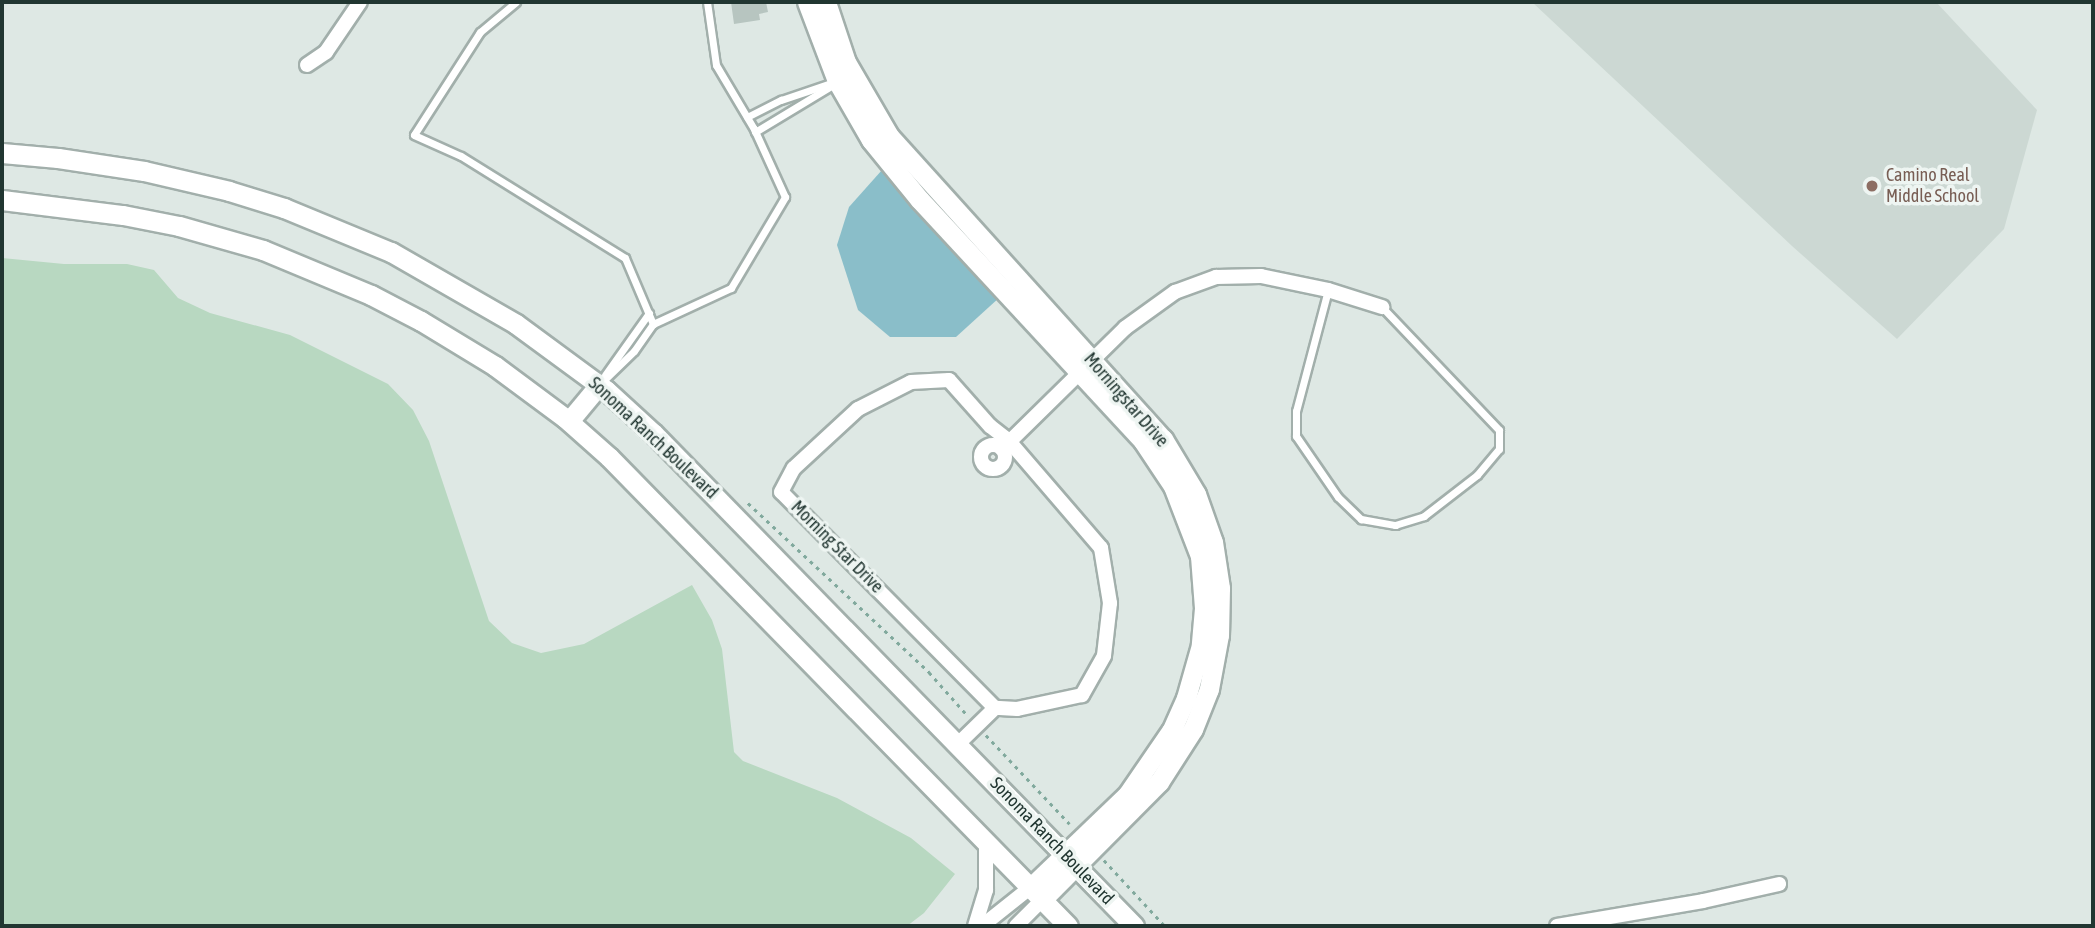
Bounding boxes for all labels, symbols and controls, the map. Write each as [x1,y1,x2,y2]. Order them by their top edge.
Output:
place label: Camino Real Middle School [1886,165,1979,208]
marker: Camino Real Middle School [1864,178,1880,194]
street label: Morningstar Drive [1079,348,1173,452]
street label: Sonoma Ranch Boulevard [584,373,722,503]
street label: Morning Star Drive [786,496,888,598]
street label: Sonoma Ranch Boulevard [986,773,1118,909]

